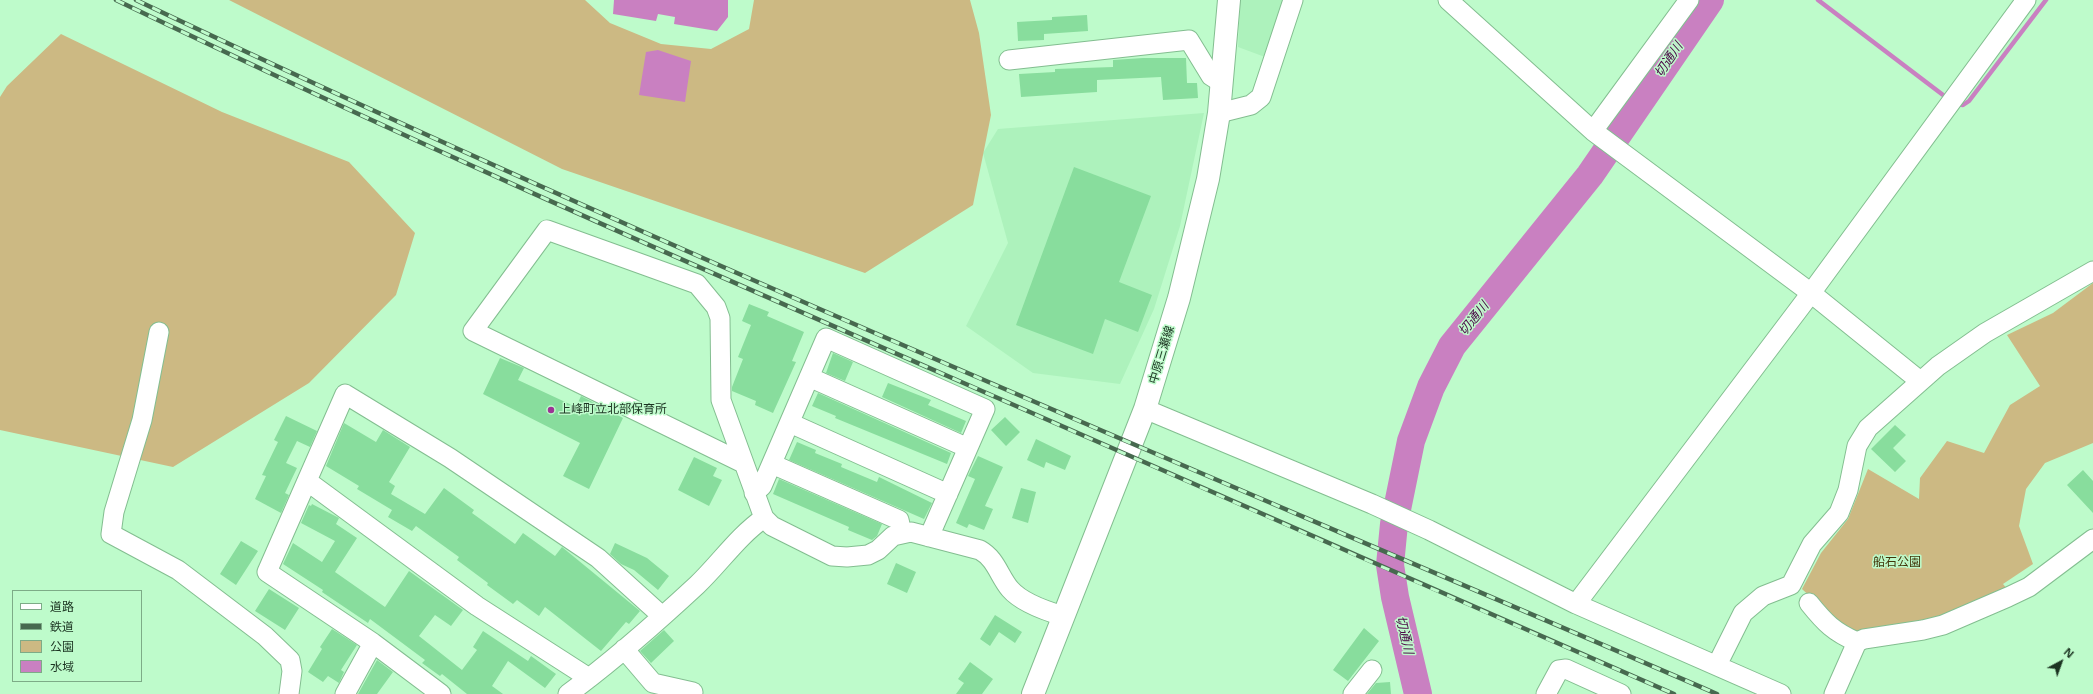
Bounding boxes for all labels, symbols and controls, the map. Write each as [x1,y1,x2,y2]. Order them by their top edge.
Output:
water label: 切通川 [1652,39,1686,81]
water label: 切通川 [1456,299,1492,339]
street label: 中原三瀬線 [1146,324,1178,386]
place label: 上峰町立北部保育所 [559,403,667,417]
marker: 上峰町立北部保育所 [546,405,556,415]
park label: 船石公園 [1873,556,1921,570]
legend [12,590,142,682]
text: 道路 [50,598,74,615]
water label: 切通川 [1392,614,1416,656]
text: 鉄道 [50,618,74,635]
text: 公園 [50,638,74,655]
north arrow [2041,642,2081,682]
text: N [2061,644,2077,661]
text: 水域 [50,658,74,675]

